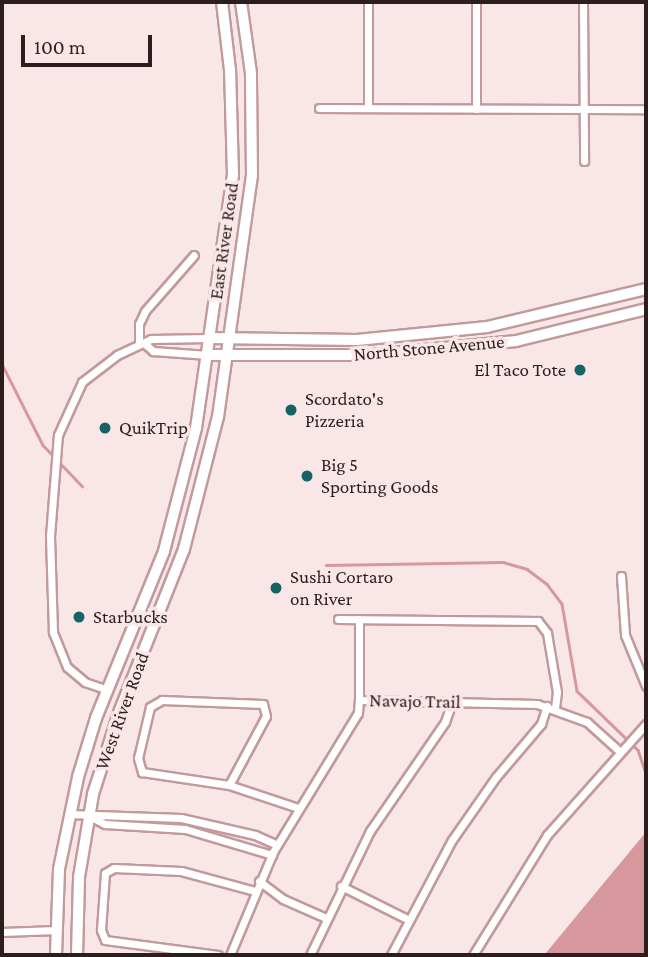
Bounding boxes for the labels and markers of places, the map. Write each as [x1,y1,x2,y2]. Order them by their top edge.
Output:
place label: El Taco Tote [474,359,566,381]
marker: El Taco Tote [572,362,588,378]
place label: Scordato's Pizzeria [305,388,384,432]
marker: Scordato's Pizzeria [283,402,299,418]
place label: QuikTrip [119,417,188,439]
marker: QuikTrip [97,420,113,436]
place label: Big 5 Sporting Goods [321,454,439,498]
marker: Big 5 Sporting Goods [299,468,315,484]
place label: Sushi Cortaro on River [290,566,393,610]
marker: Sushi Cortaro on River [268,580,284,596]
place label: Starbucks [93,606,168,628]
marker: Starbucks [71,609,87,625]

